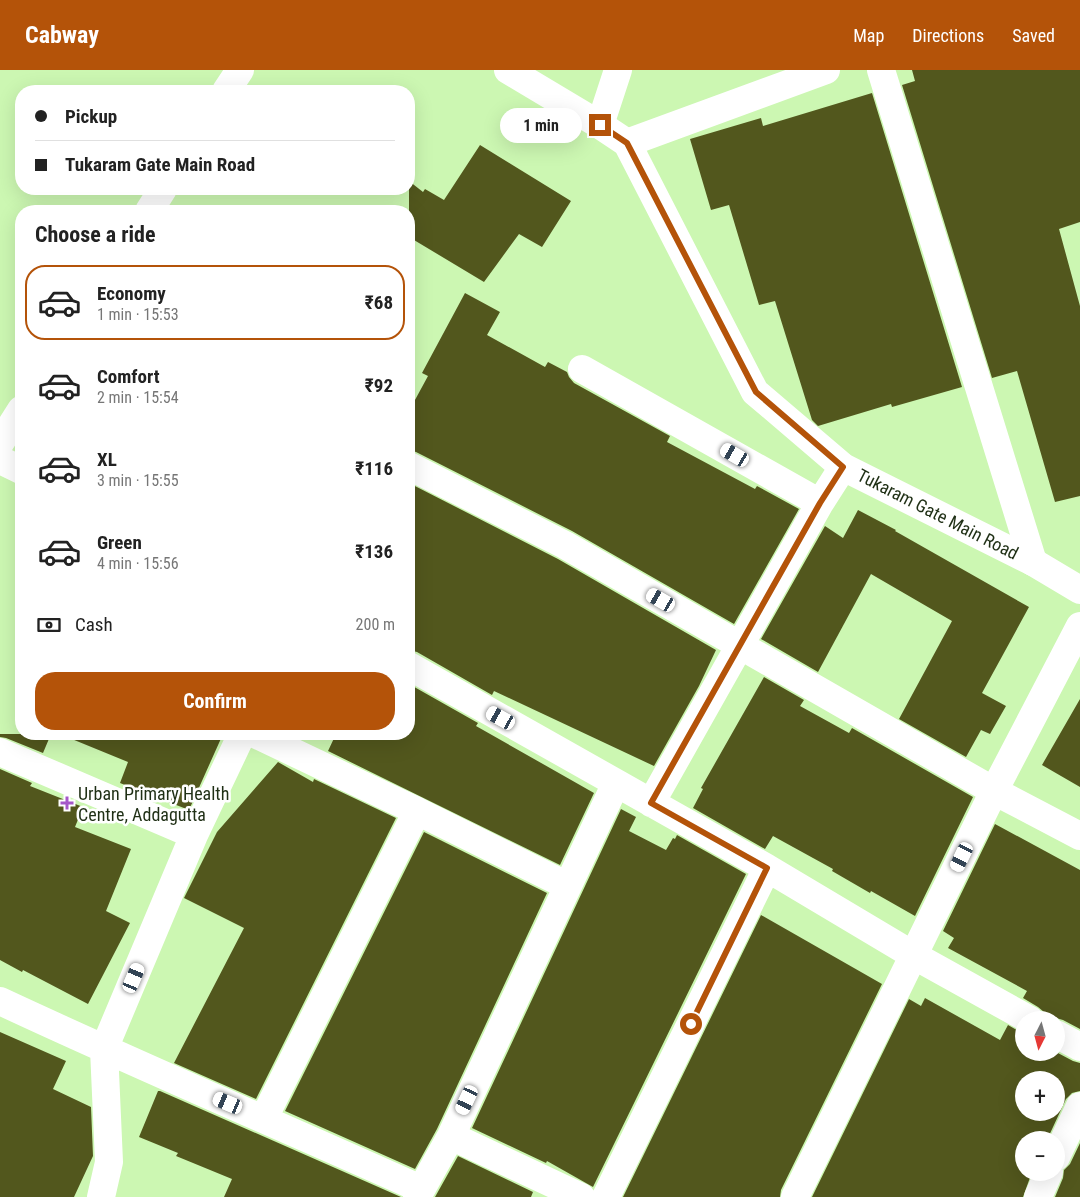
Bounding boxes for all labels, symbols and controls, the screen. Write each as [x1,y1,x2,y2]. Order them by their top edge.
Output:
text: Cabway [25,21,99,49]
text: Map [853,25,884,46]
text: Directions [912,25,984,46]
text: Saved [1012,25,1055,46]
text: Pickup [65,105,117,128]
callout: 1 min [500,108,582,142]
route end [589,114,611,136]
text: 1 min [523,116,559,135]
text: Tukaram Gate Main Road [65,153,255,176]
text: Choose a ride [35,222,156,247]
icon: car [37,280,82,325]
text: Economy [97,282,166,305]
text: ₹68 [365,291,393,314]
text: 1 min · 15:53 [97,305,179,324]
icon: car [37,363,82,408]
text: Comfort [97,365,160,388]
text: ₹92 [365,374,393,397]
text: 2 min · 15:54 [97,388,179,407]
car [718,441,751,469]
icon: car [37,446,82,491]
text: XL [97,448,117,471]
text: ₹116 [355,457,393,480]
street label: Tukaram Gate Main Road [854,464,1022,564]
text: 3 min · 15:55 [97,471,179,490]
icon: car [37,529,82,574]
text: Green [97,531,142,554]
text: ₹136 [355,540,393,563]
text: 4 min · 15:56 [97,554,179,573]
car [644,586,677,614]
icon: cash [35,611,63,639]
text: Cash [75,613,113,636]
text: 200 m [356,615,395,634]
button: Confirm [35,672,395,730]
car [484,704,517,732]
place label: Urban Primary Health Centre, Addagutta [78,783,229,825]
marker: Urban Primary Health Centre, Addagutta [60,796,74,810]
car [948,840,975,874]
car [121,961,146,995]
north arrow [1015,1011,1065,1061]
map controls [1015,1011,1065,1181]
route start [680,1013,702,1035]
button: + [1015,1071,1065,1121]
car [453,1083,480,1117]
car [211,1090,244,1116]
button: − [1015,1131,1065,1181]

